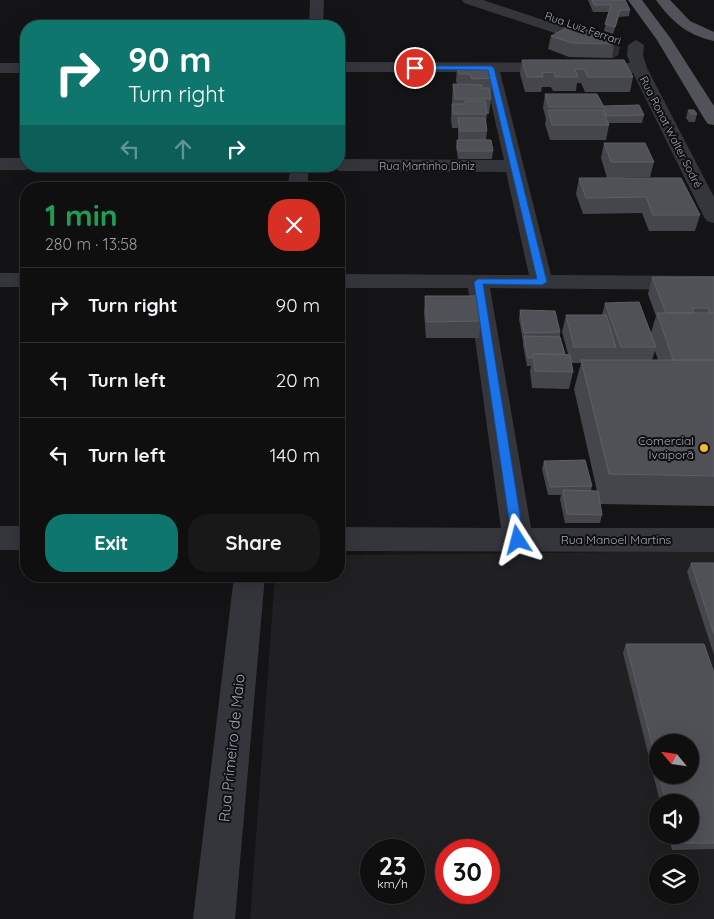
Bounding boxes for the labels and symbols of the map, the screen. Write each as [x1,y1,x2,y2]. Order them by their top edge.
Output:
street label: Rua Luiz Ferrari [543,8,623,48]
pin [394,47,436,89]
street label: Rua Ronat Walter Sodré [637,74,705,190]
street label: Rua Martinho Diniz [379,159,475,173]
place label: Comercial Ivaiporã [638,433,694,462]
marker: Comercial Ivaiporã [698,442,710,454]
position arrow [491,513,543,565]
street label: Rua Manoel Martins [561,532,672,547]
street label: Rua Primeiro de Maio [214,673,249,823]
north arrow [649,734,699,784]
speed limit sign: 30 [435,839,500,904]

